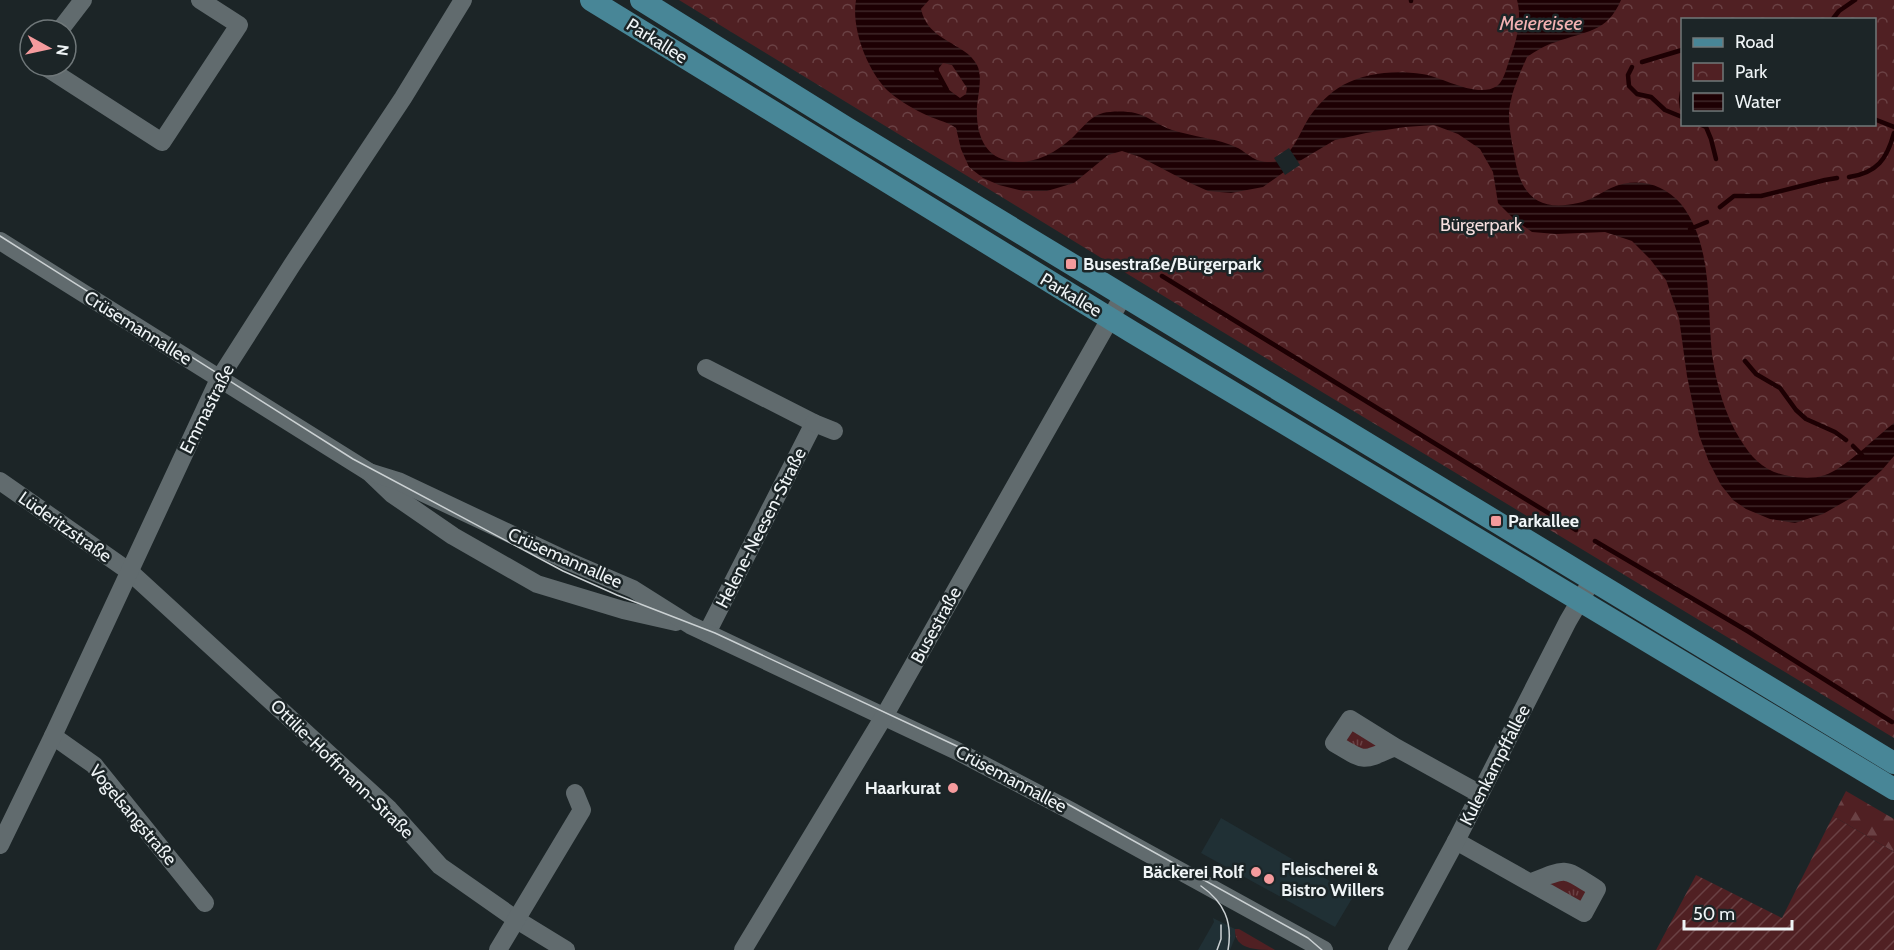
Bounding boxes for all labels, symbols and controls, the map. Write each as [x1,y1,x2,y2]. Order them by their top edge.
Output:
water label: Meiereisee [1499,11,1582,35]
street label: Parkallee [622,14,692,68]
north arrow [18,18,78,78]
legend [1681,18,1876,126]
text: Road [1735,31,1774,53]
text: N [52,43,73,57]
text: Park [1735,61,1768,83]
text: Water [1735,91,1781,113]
park label: Bürgerpark [1440,214,1523,236]
place label: Busestraße/Bürgerpark [1083,253,1262,275]
marker: Busestraße/Bürgerpark [1064,257,1078,271]
street label: Parkallee [1036,268,1106,322]
street label: Crüsemannallee [80,286,196,370]
street label: Emmastraße [175,361,239,457]
street label: Helene-Neesen-Straße [711,444,811,612]
street label: Lüderitzstraße [14,487,116,567]
place label: Parkallee [1508,510,1579,532]
marker: Parkallee [1489,514,1503,528]
street label: Crüsemannallee [504,523,626,593]
street label: Busestraße [906,583,966,667]
street label: Ottilie-Hoffmann-Straße [266,695,418,843]
street label: Kulenkampffallee [1455,701,1535,829]
street label: Crüsemannallee [952,740,1070,818]
street label: Vogelsangstraße [85,760,181,870]
place label: Haarkurat [865,777,941,799]
marker: Haarkurat [946,781,960,795]
place label: Fleischerei & Bistro Willers [1281,858,1385,901]
place label: Bäckerei Rolf [1143,861,1244,883]
marker: Bäckerei Rolf [1249,865,1263,879]
marker: Fleischerei & Bistro Willers [1262,872,1276,886]
scale bar [1684,893,1792,931]
text: 50 m [1693,903,1735,925]

